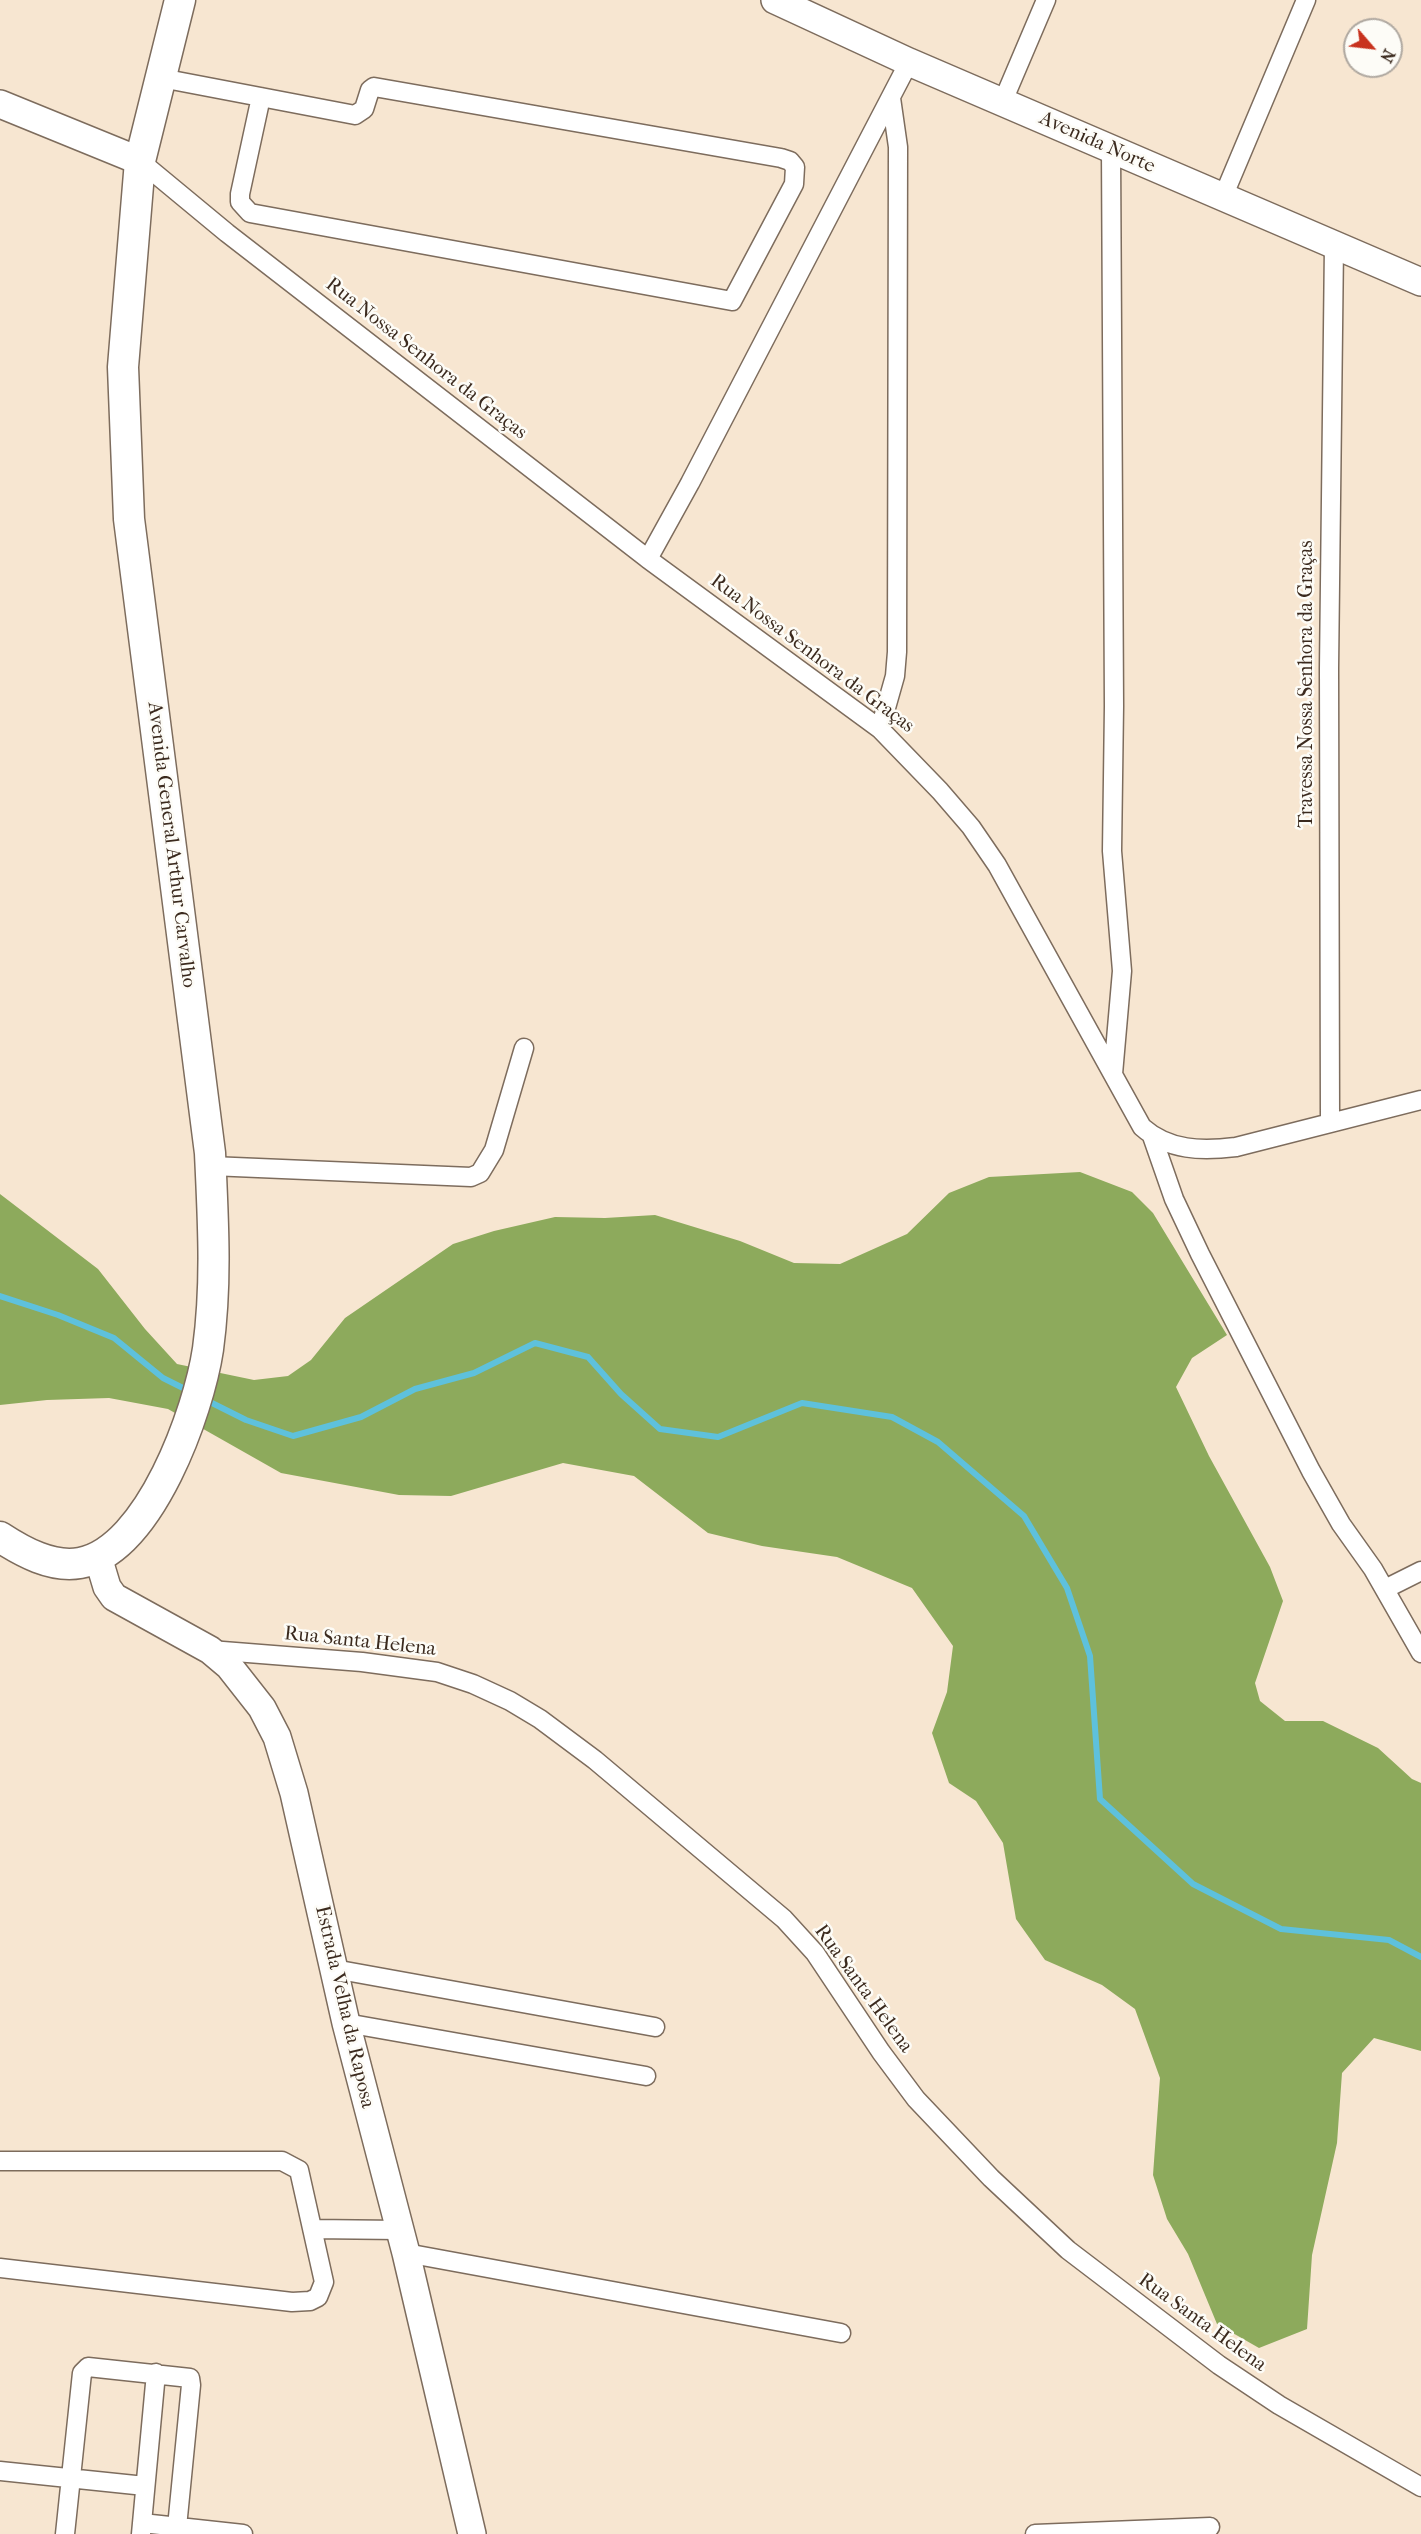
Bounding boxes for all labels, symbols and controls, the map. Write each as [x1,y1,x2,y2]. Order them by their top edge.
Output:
north arrow [1343,18,1403,78]
text: N [1376,46,1399,66]
street label: Avenida Norte [1035,107,1159,179]
street label: Rua Nossa Senhora da Graças [320,273,532,445]
street label: Travessa Nossa Senhora da Graças [1295,540,1319,828]
street label: Rua Nossa Senhora da Graças [705,569,919,739]
street label: Avenida General Arthur Carvalho [142,701,200,989]
street label: Rua Santa Helena [283,1622,437,1662]
street label: Estrada Velha da Raposa [309,1903,379,2111]
street label: Rua Santa Helena [809,1920,917,2058]
street label: Rua Santa Helena [1133,2269,1271,2377]

